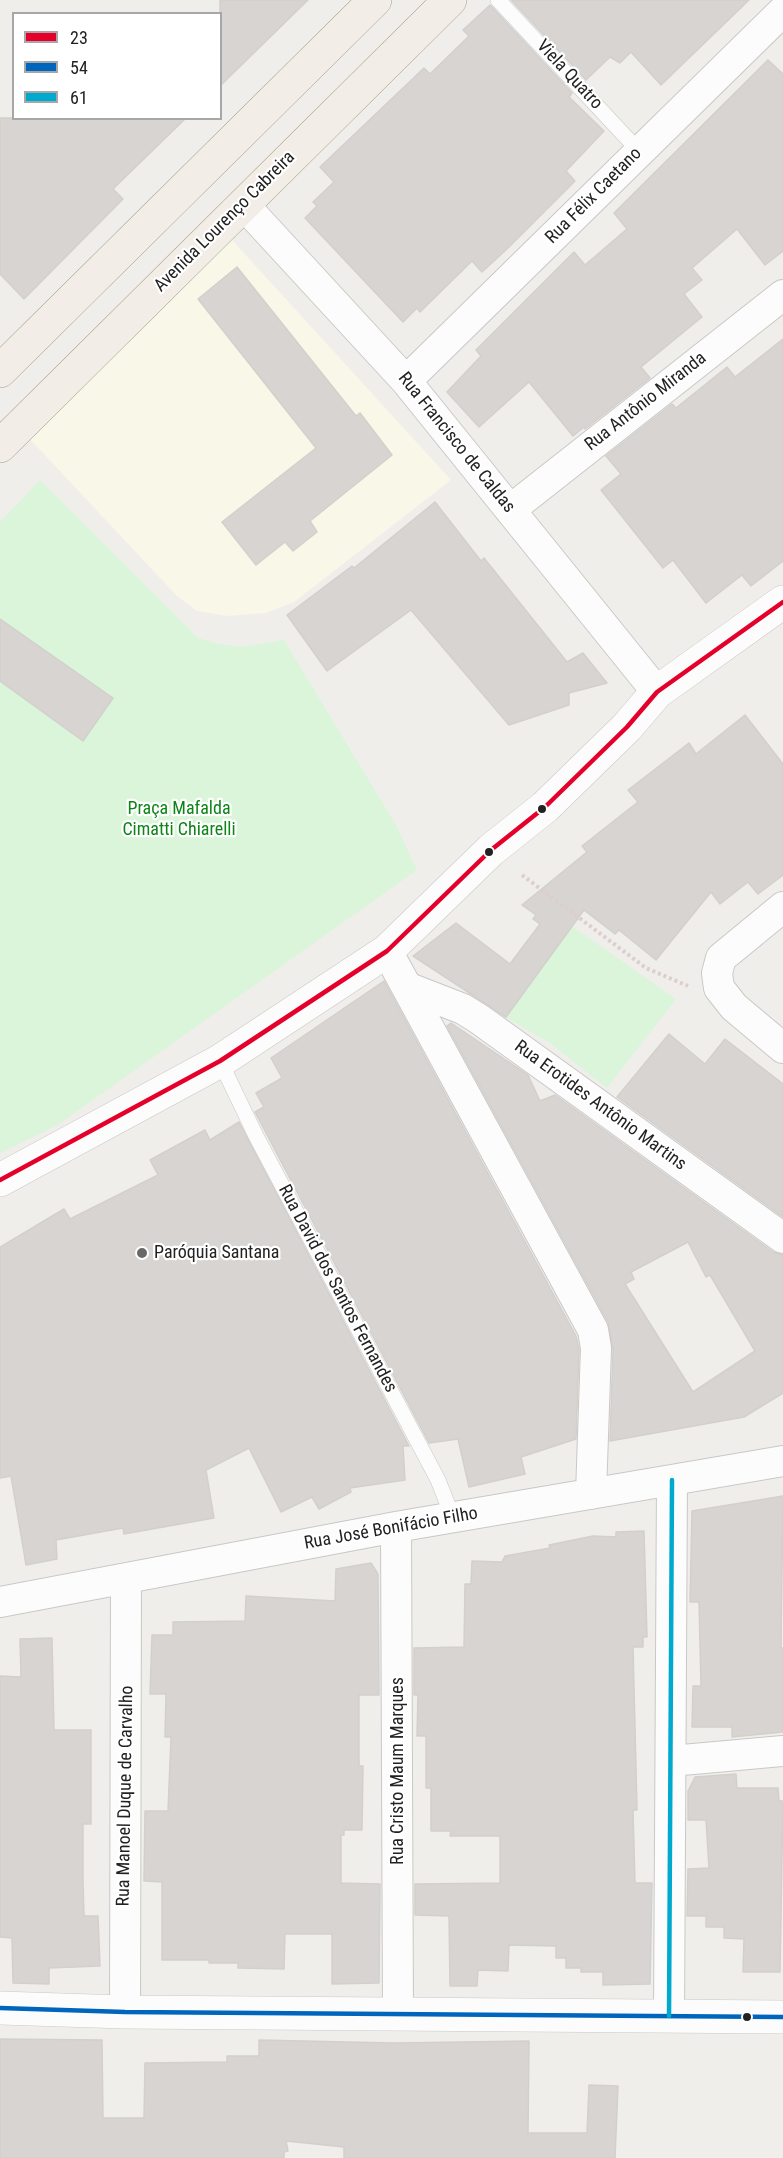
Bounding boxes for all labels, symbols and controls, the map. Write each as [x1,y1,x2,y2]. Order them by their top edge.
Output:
legend [12,12,222,120]
text: 23 [70,27,88,48]
street label: Viela Quatro [531,36,607,114]
text: 54 [70,57,88,78]
text: 61 [70,87,88,108]
street label: Rua Félix Caetano [541,143,647,249]
street label: Avenida Lourenço Cabreira [150,147,300,297]
street label: Rua Antônio Miranda [581,348,711,456]
street label: Rua Francisco de Caldas [393,368,519,518]
park label: Praça Mafalda Cimatti Chiarelli [122,798,236,840]
unlabelled marker [536,803,548,815]
unlabelled marker [483,846,495,858]
street label: Rua Erotides Antônio Martins [510,1036,690,1176]
street label: Rua David dos Santos Fernandes [273,1181,401,1397]
place label: Paróquia Santana [154,1242,279,1264]
marker: Paróquia Santana [135,1246,149,1260]
street label: Rua José Bonifácio Filho [303,1503,479,1555]
street label: Rua Cristo Maum Marques [387,1677,409,1865]
street label: Rua Manoel Duque de Carvalho [113,1685,139,1907]
unlabelled marker [741,2011,753,2023]

